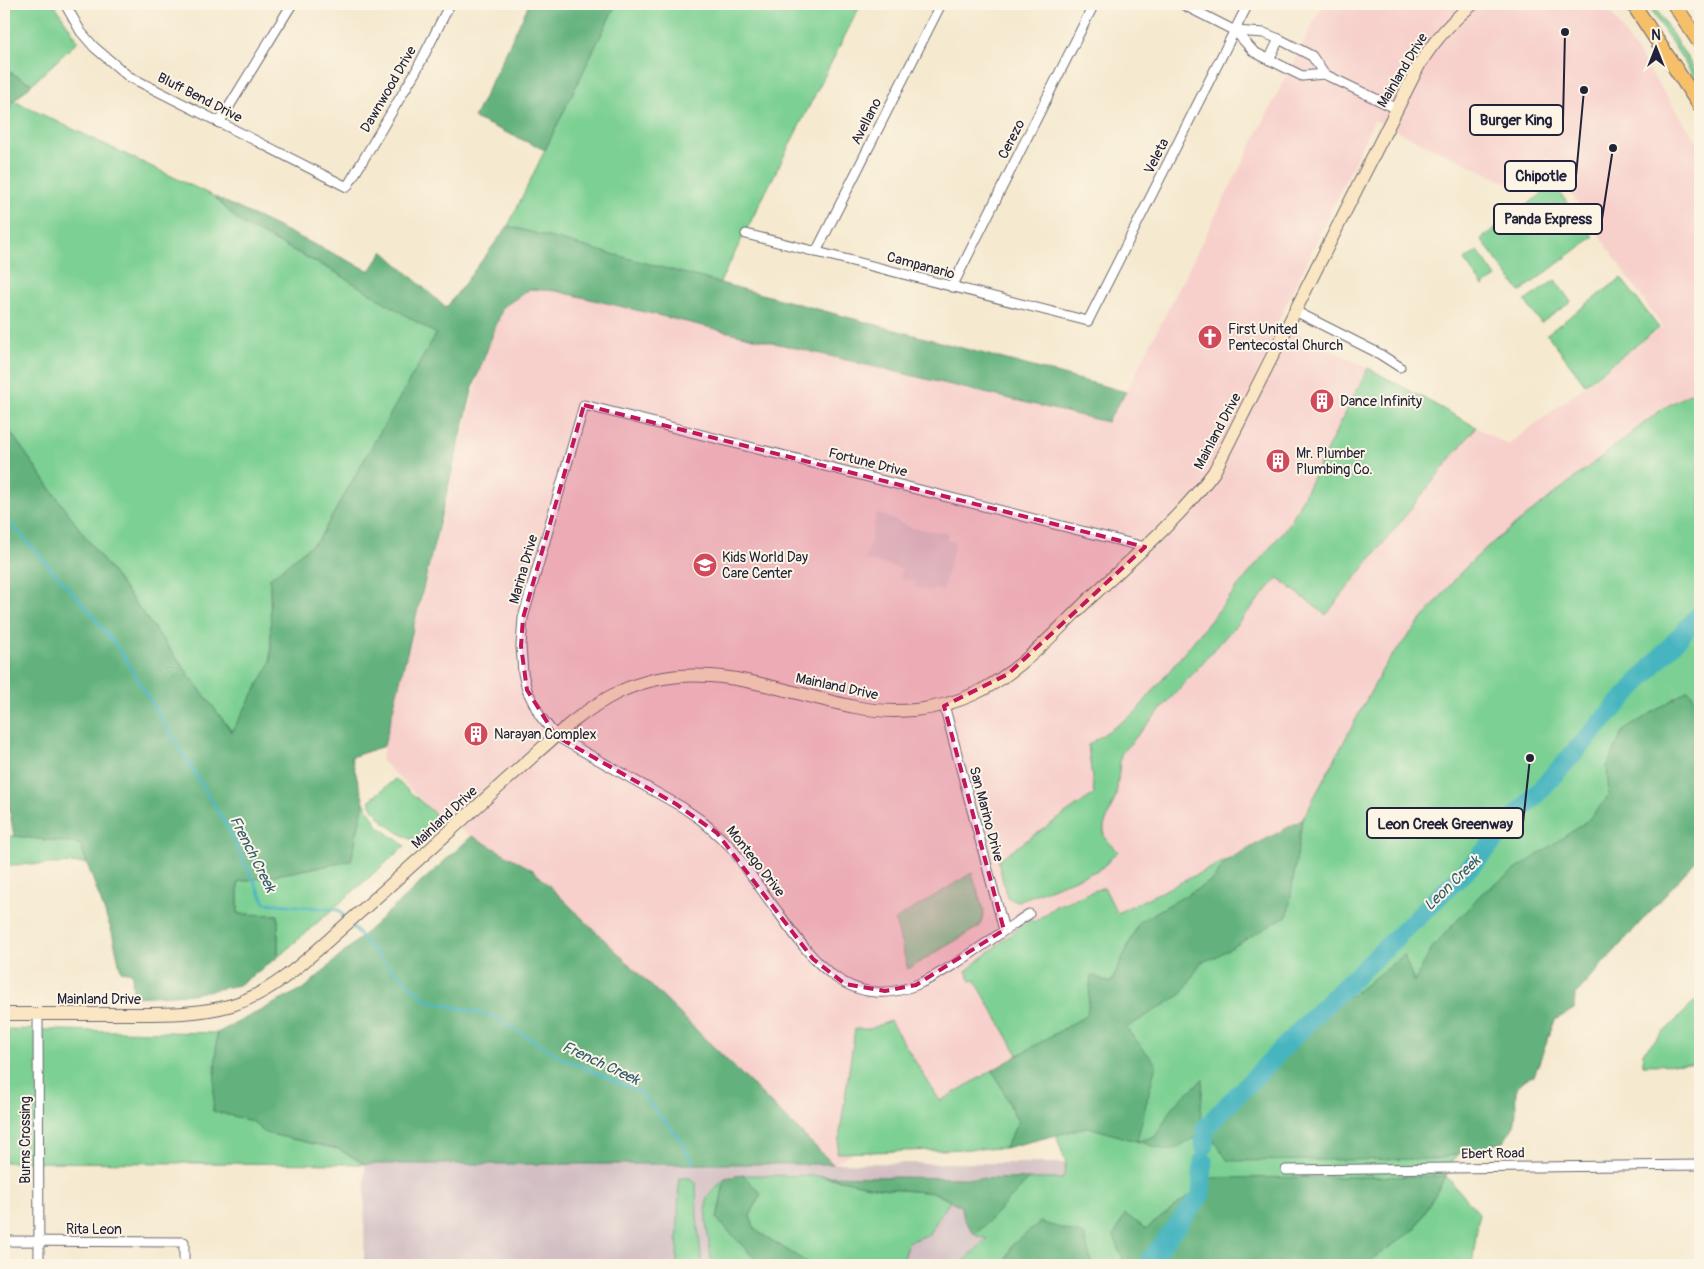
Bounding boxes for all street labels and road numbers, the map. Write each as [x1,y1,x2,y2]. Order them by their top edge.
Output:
street label: Mainland Drive [1374,30,1431,111]
street label: Dawnwood Drive [357,43,420,135]
street label: Bluff Bend Drive [155,69,245,126]
street label: Avellano [848,95,886,147]
street label: Cerezo [994,116,1029,162]
street label: Veleta [1140,136,1173,177]
street label: Campanario [885,248,957,283]
street label: Mainland Drive [1190,390,1245,472]
street label: Fortune Drive [827,444,909,481]
street label: Marina Drive [505,532,542,606]
street label: Mainland Drive [794,669,880,704]
street label: San Marino Drive [966,765,1007,864]
street label: Mainland Drive [408,782,481,852]
street label: Montego Drive [723,822,789,900]
street label: Mainland Drive [57,991,141,1008]
street label: Burns Crossing [17,1096,34,1184]
street label: Ebert Road [1461,1144,1525,1163]
street label: Rita Leon [66,1221,122,1238]

